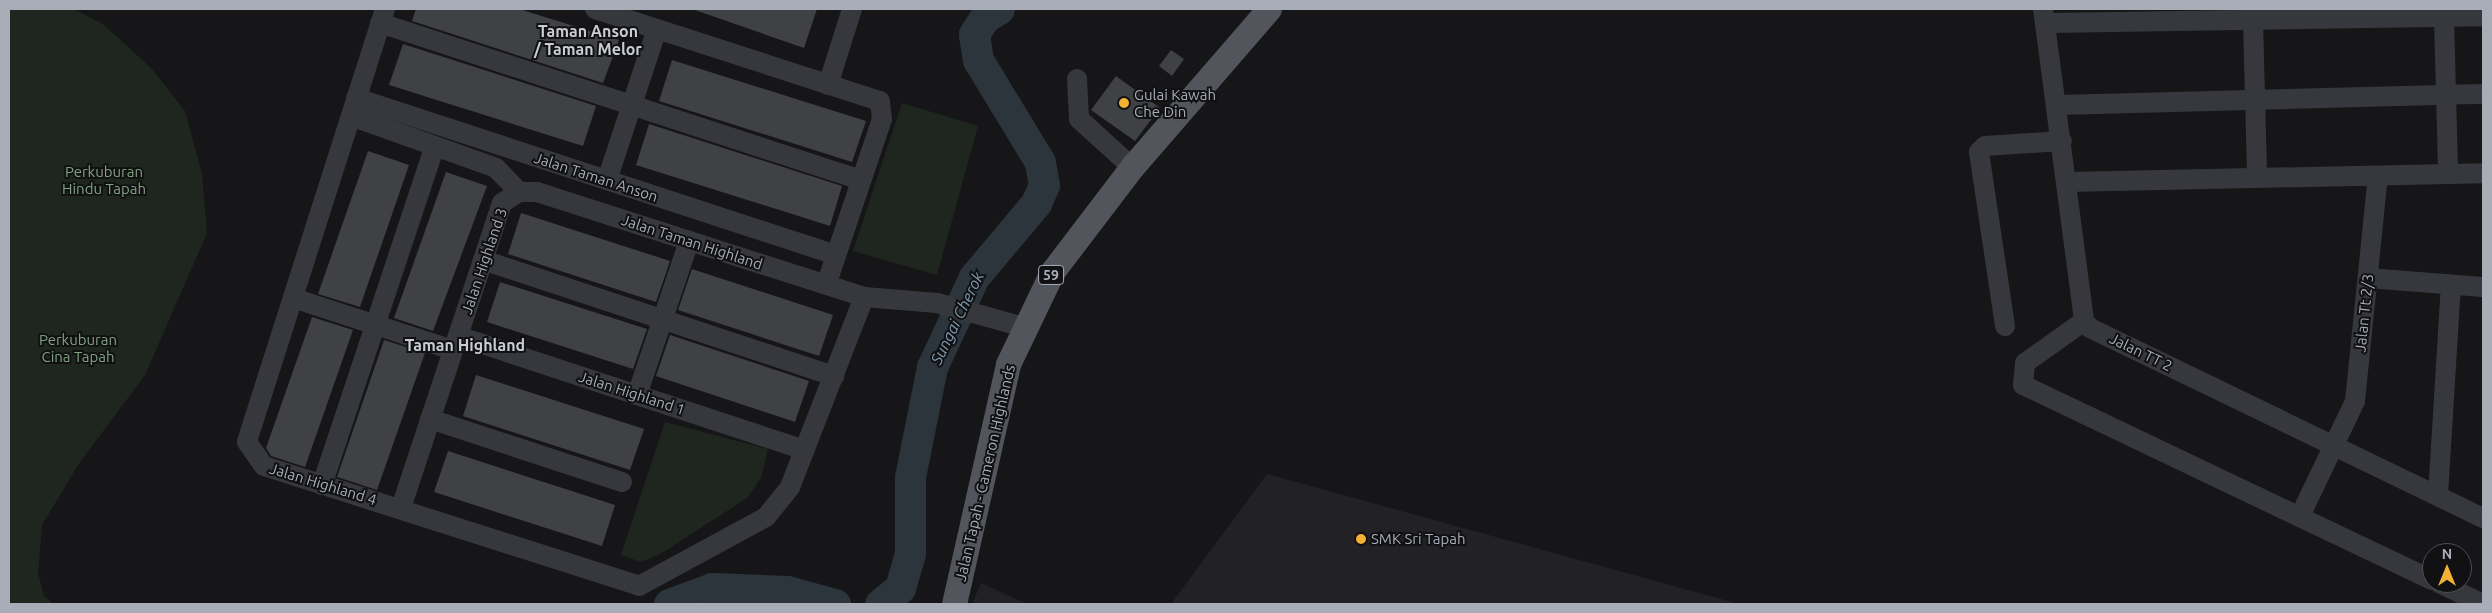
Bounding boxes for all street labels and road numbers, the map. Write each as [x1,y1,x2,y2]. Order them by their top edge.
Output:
street label: Jalan Taman Anson [532,149,660,205]
street label: Jalan Highland 3 [457,206,511,316]
street label: Jalan Taman Highland [619,211,765,273]
road number: 59 [1037,264,1065,286]
street label: Jalan Tt 2/3 [2351,273,2377,353]
street label: Jalan TT 2 [2107,329,2175,375]
street label: Jalan Tapah - Cameron Highlands [951,363,1019,583]
street label: Jalan Highland 1 [576,367,688,419]
street label: Jalan Highland 4 [267,459,379,509]

